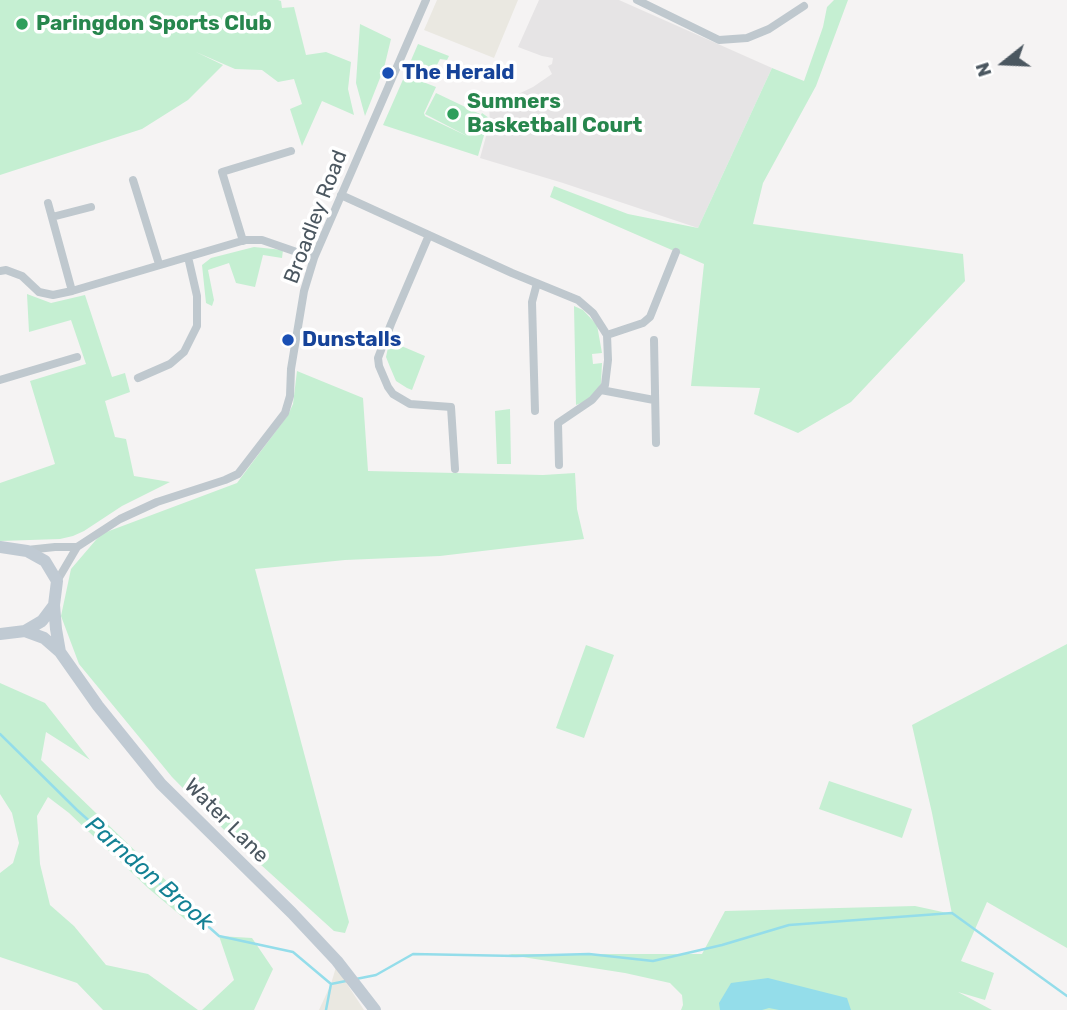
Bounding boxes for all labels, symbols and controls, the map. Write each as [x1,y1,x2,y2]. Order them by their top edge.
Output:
place label: Paringdon Sports Club [36,11,272,37]
marker: Paringdon Sports Club [14,16,30,32]
north arrow [969,28,1039,98]
place label: The Herald [402,60,515,86]
text: N [971,60,997,80]
marker: The Herald [380,65,396,81]
place label: Sumners Basketball Court [467,89,642,139]
marker: Sumners Basketball Court [445,106,461,122]
street label: Broadley Road [279,147,353,287]
place label: Dunstalls [302,327,401,353]
marker: Dunstalls [280,332,296,348]
street label: Water Lane [179,774,273,868]
water label: Parndon Brook [80,811,218,937]

